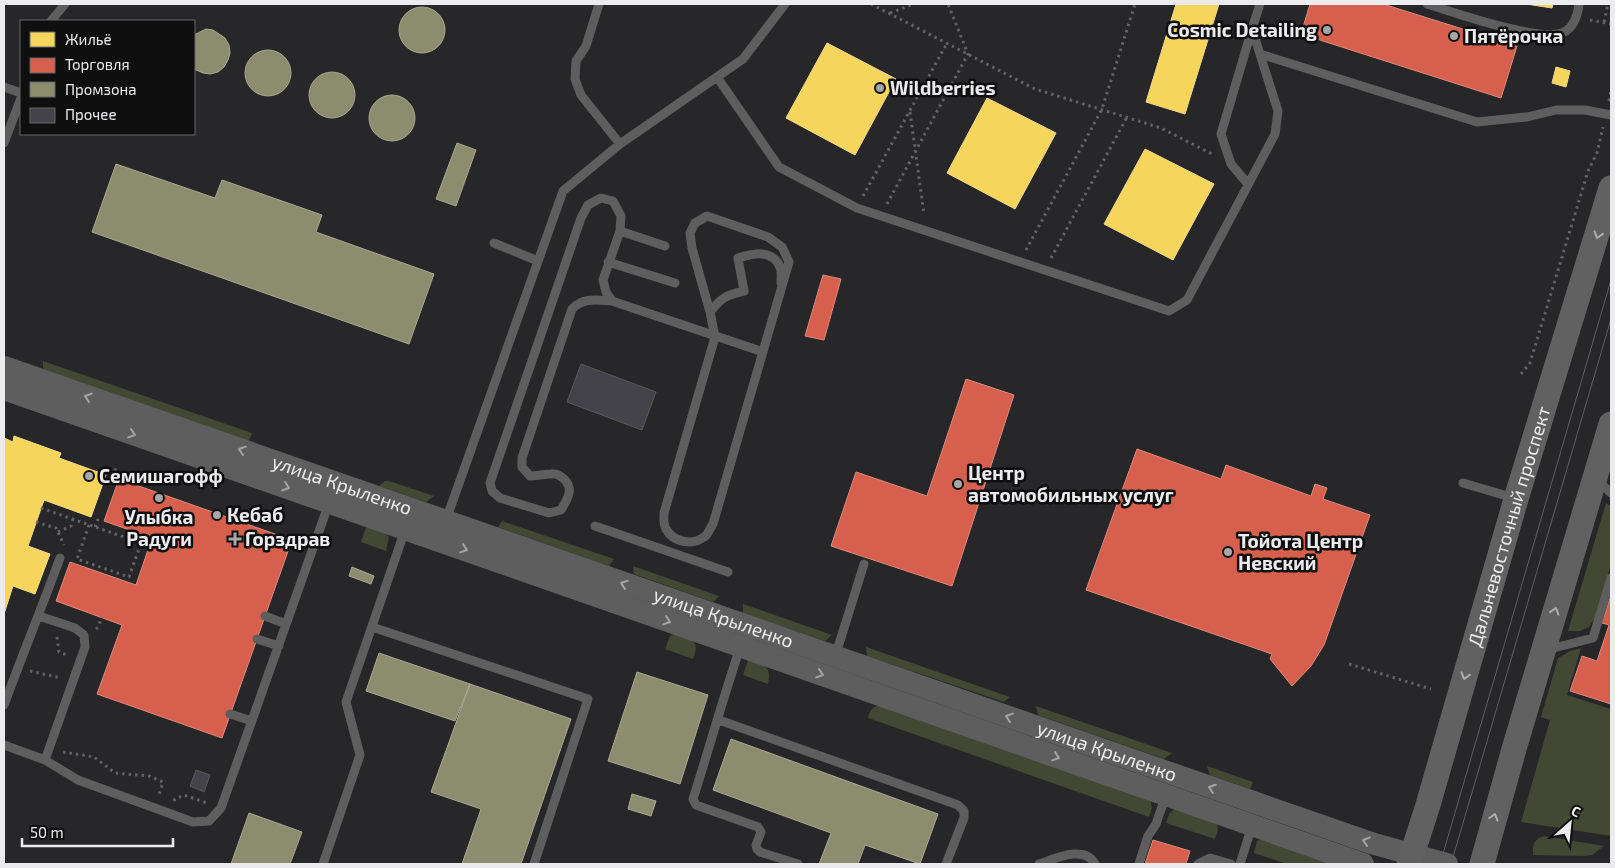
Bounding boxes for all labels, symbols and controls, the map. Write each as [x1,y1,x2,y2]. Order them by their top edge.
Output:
place label: Cosmic Detailing [1167,18,1317,41]
legend [20,20,195,135]
marker: Cosmic Detailing [1321,24,1333,36]
place label: Пятёрочка [1464,24,1563,47]
text: Жильё [65,30,112,48]
marker: Пятёрочка [1448,30,1460,42]
text: Торговля [65,55,130,73]
place label: Wildberries [890,76,996,99]
text: Промзона [65,80,137,98]
marker: Wildberries [874,82,886,94]
text: Прочее [65,105,117,123]
one-way arrow [1593,230,1603,239]
one-way arrow [84,393,93,403]
street label: Дальневосточный проспект [1462,403,1555,649]
one-way arrow [128,428,136,438]
one-way arrow [238,446,246,456]
street label: улица Крыленко [269,449,415,519]
place label: Центр автомобильных услуг [968,461,1174,506]
place label: Семишагофф [99,464,223,487]
marker: Семишагофф [83,470,95,482]
marker: Центр автомобильных услуг [952,478,964,490]
one-way arrow [281,481,290,491]
marker: Улыбка Радуги [153,492,165,504]
place label: Кебаб [227,503,283,526]
place label: Улыбка Радуги [125,505,194,550]
marker: Кебаб [211,509,223,521]
place label: Горздрав [245,527,330,550]
place label: Тойота Центр Невский [1238,529,1363,574]
marker: Горздрав [229,533,241,545]
one-way arrow [459,543,468,553]
marker: Тойота Центр Невский [1222,546,1234,558]
one-way arrow [620,579,629,589]
street label: улица Крыленко [650,582,797,652]
one-way arrow [1550,607,1560,616]
one-way arrow [662,615,671,625]
one-way arrow [816,668,824,678]
one-way arrow [1461,671,1471,679]
one-way arrow [1005,713,1014,723]
street label: улица Крыленко [1034,716,1180,786]
one-way arrow [1052,751,1060,761]
one-way arrow [1208,784,1217,794]
north arrow [1545,798,1595,848]
text: С [1569,802,1584,820]
one-way arrow [1489,814,1499,822]
scale bar [22,816,174,848]
text: 50 m [30,823,64,841]
one-way arrow [1362,837,1370,847]

